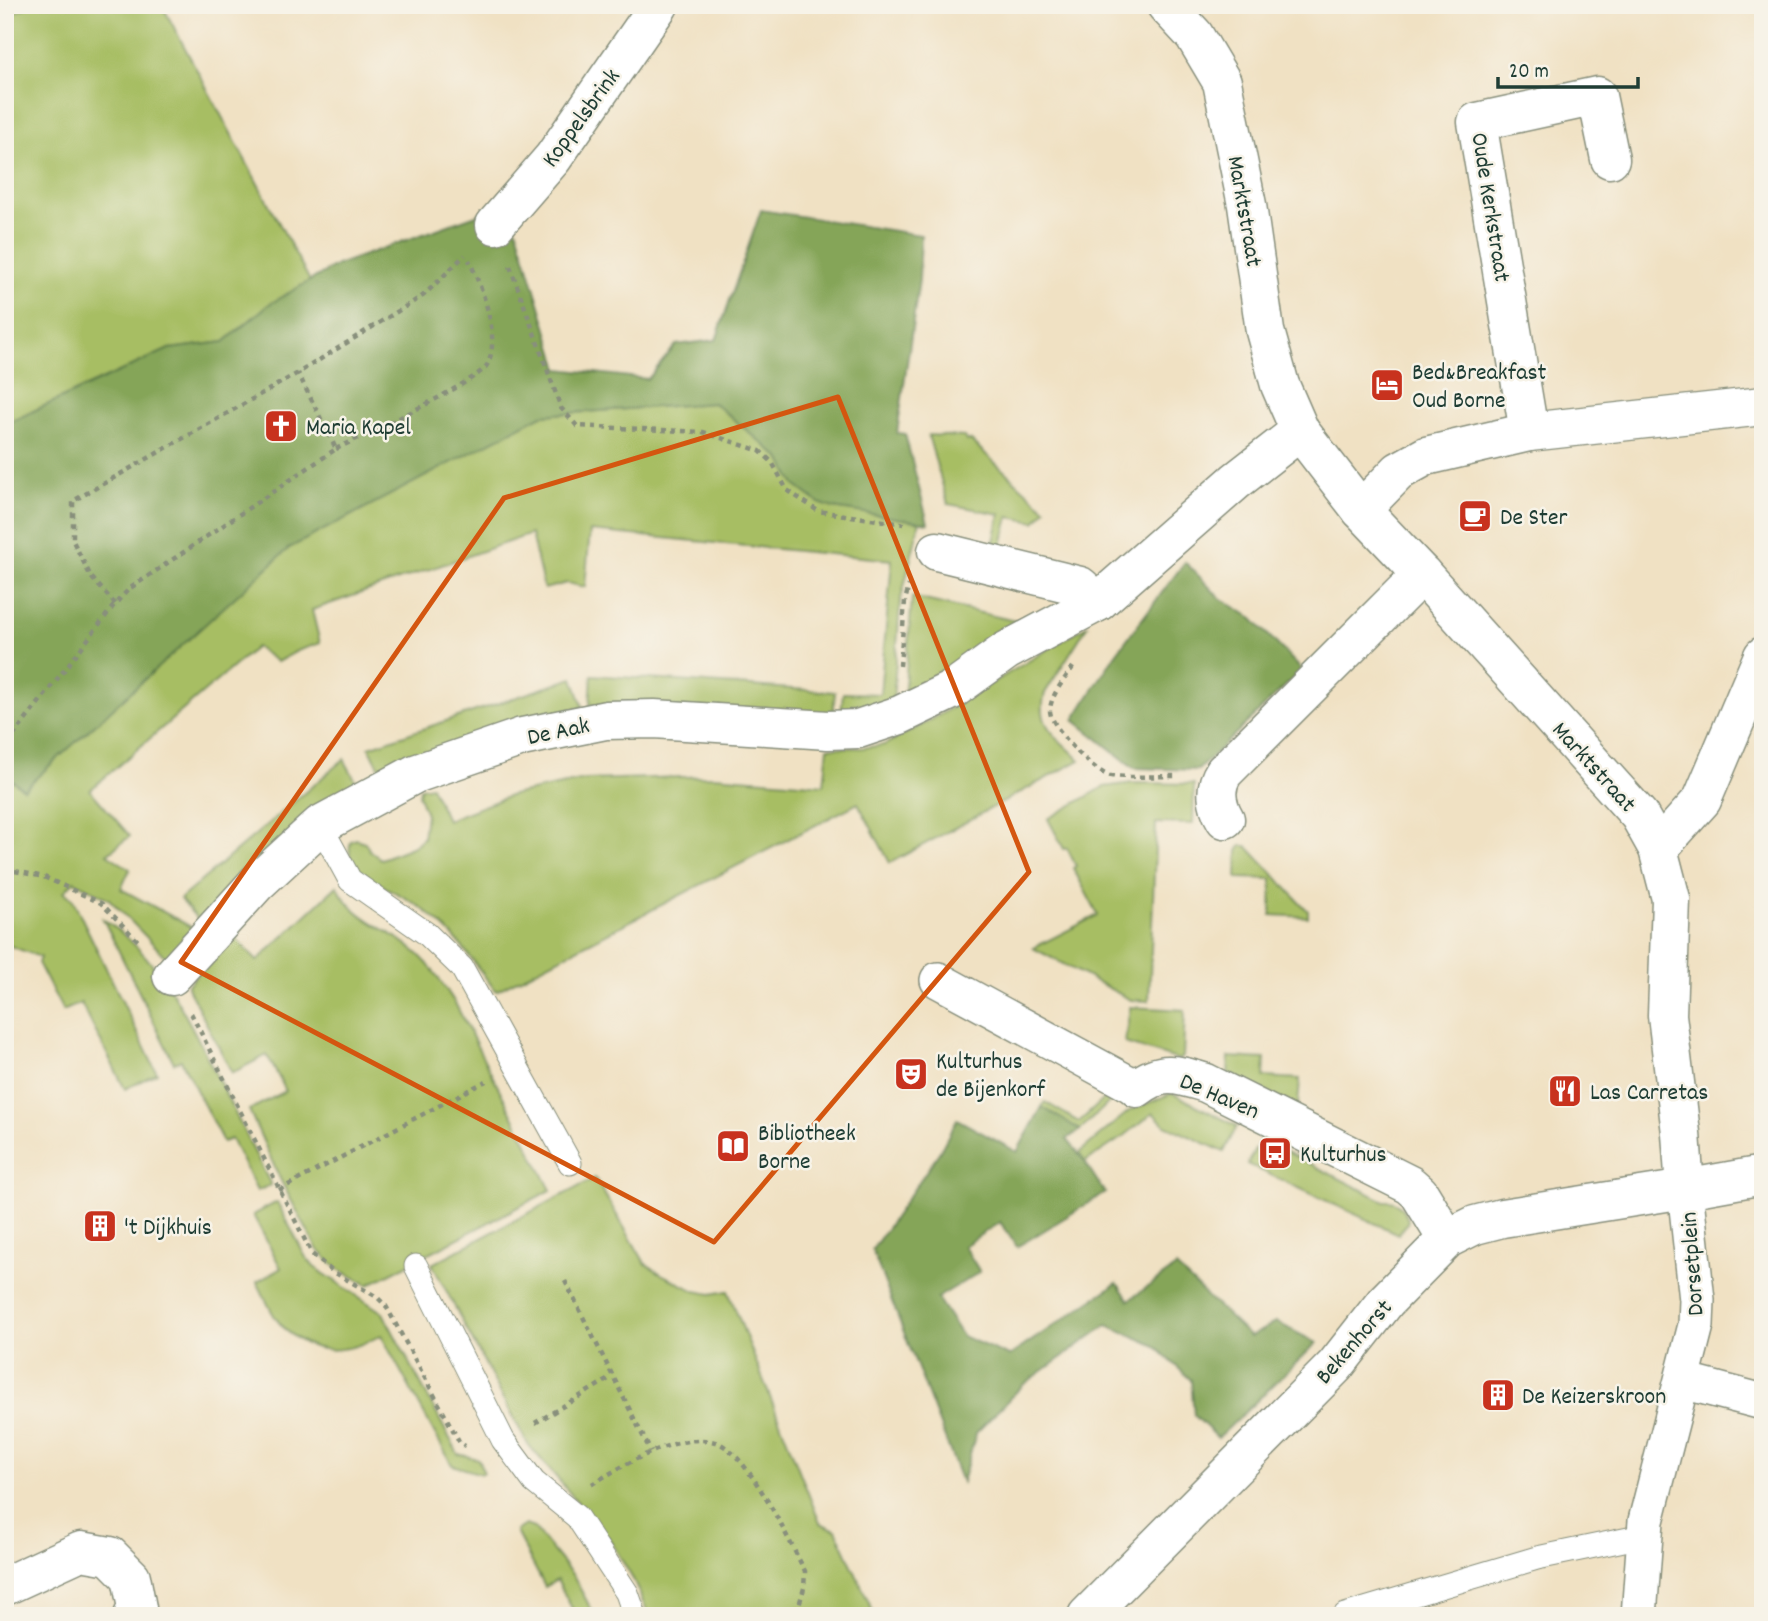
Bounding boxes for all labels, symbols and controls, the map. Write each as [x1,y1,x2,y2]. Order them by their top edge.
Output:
scale bar [1498,46,1638,90]
text: 20 m [1509,58,1549,88]
street label: Koppelsbrink [535,62,630,175]
street label: Oude Kerkstraat [1460,130,1518,285]
street label: Marktstraat [1217,153,1270,270]
place label: Bed&Breakfast Oud Borne [1412,357,1546,419]
hotel icon: Bed&Breakfast Oud Borne [1368,366,1406,404]
church icon: Maria Kapel [262,407,300,445]
place label: Maria Kapel [306,412,411,446]
cafe icon: De Ster [1456,497,1494,535]
place label: De Ster [1500,502,1567,536]
street label: De Aak [524,710,593,756]
street label: Marktstraat [1543,715,1643,821]
place label: Kulturhus de Bijenkorf [936,1046,1045,1108]
theatre icon: Kulturhus de Bijenkorf [892,1055,930,1093]
street label: De Haven [1174,1066,1264,1130]
restaurant icon: Las Carretas [1546,1072,1584,1110]
place label: Las Carretas [1590,1077,1708,1111]
place label: Bibliotheek Borne [758,1118,856,1180]
library icon: Bibliotheek Borne [714,1127,752,1165]
bus stop icon: Kulturhus [1256,1134,1294,1172]
place label: Kulturhus [1300,1139,1387,1173]
building icon: 't Dijkhuis [81,1207,119,1245]
street label: Dorsetplein [1673,1211,1715,1317]
place label: 't Dijkhuis [124,1212,212,1246]
street label: Bekenhorst [1309,1293,1402,1393]
building icon: De Keizerskroon [1479,1376,1517,1414]
place label: De Keizerskroon [1522,1381,1666,1415]

